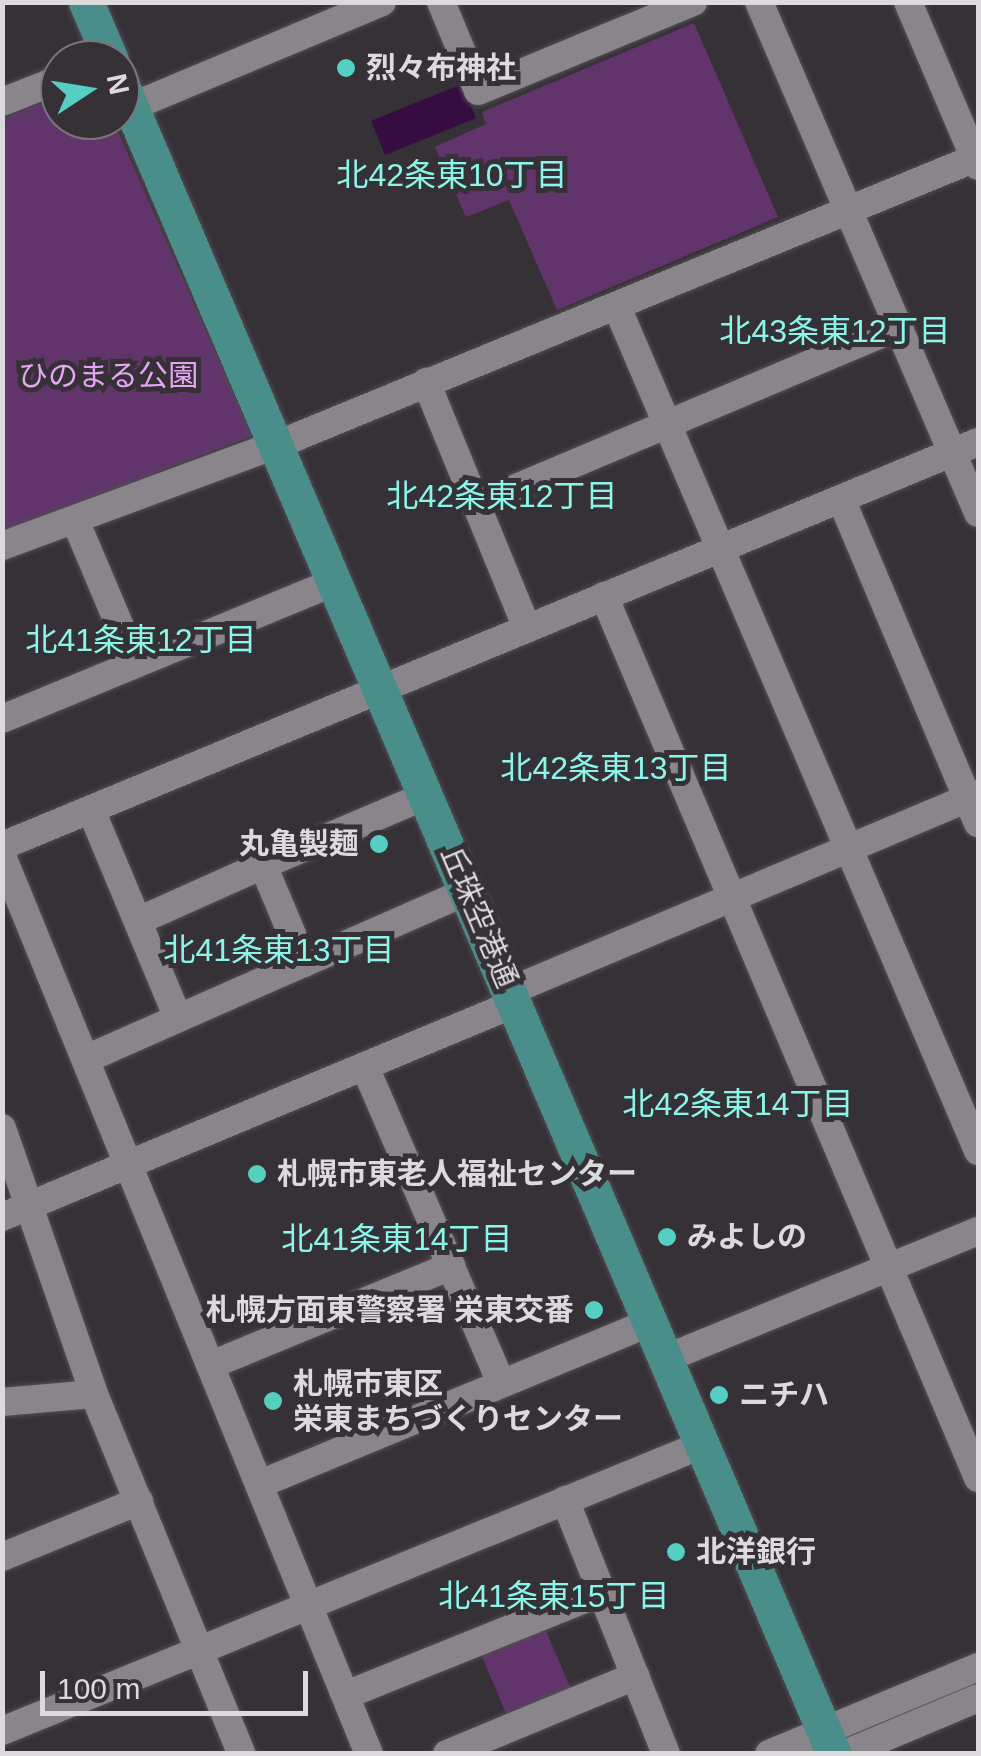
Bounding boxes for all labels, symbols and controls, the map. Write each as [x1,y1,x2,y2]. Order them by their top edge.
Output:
north arrow [40,40,140,140]
place label: 烈々布神社 [366,50,516,86]
marker: 烈々布神社 [335,57,357,79]
text: N [101,71,135,97]
district label: 北42条東10丁目 [336,156,568,194]
district label: 北43条東12丁目 [719,312,951,350]
park label: ひのまる公園 [18,358,198,394]
district label: 北42条東12丁目 [386,477,618,515]
district label: 北41条東12丁目 [25,621,257,659]
district label: 北42条東13丁目 [500,749,732,787]
place label: 丸亀製麺 [239,826,359,862]
marker: 丸亀製麺 [368,833,390,855]
street label: 丘珠空港通 [433,841,525,993]
district label: 北41条東13丁目 [163,931,395,969]
district label: 北42条東14丁目 [622,1085,854,1123]
place label: 札幌市東老人福祉センター [277,1156,637,1192]
marker: 札幌市東老人福祉センター [246,1163,268,1185]
place label: みよしの [687,1219,807,1255]
district label: 北41条東14丁目 [281,1220,513,1258]
marker: みよしの [656,1226,678,1248]
place label: 札幌方面東警察署 栄東交番 [206,1292,574,1328]
marker: 札幌方面東警察署 栄東交番 [583,1299,605,1321]
place label: 札幌市東区 栄東まちづくりセンター [293,1366,623,1436]
place label: ニチハ [739,1377,829,1413]
marker: ニチハ [708,1384,730,1406]
marker: 札幌市東区 栄東まちづくりセンター [262,1390,284,1412]
place label: 北洋銀行 [696,1534,816,1570]
marker: 北洋銀行 [665,1541,687,1563]
district label: 北41条東15丁目 [438,1577,670,1615]
scale bar [45,1651,312,1713]
text: 100 m [57,1672,140,1705]

